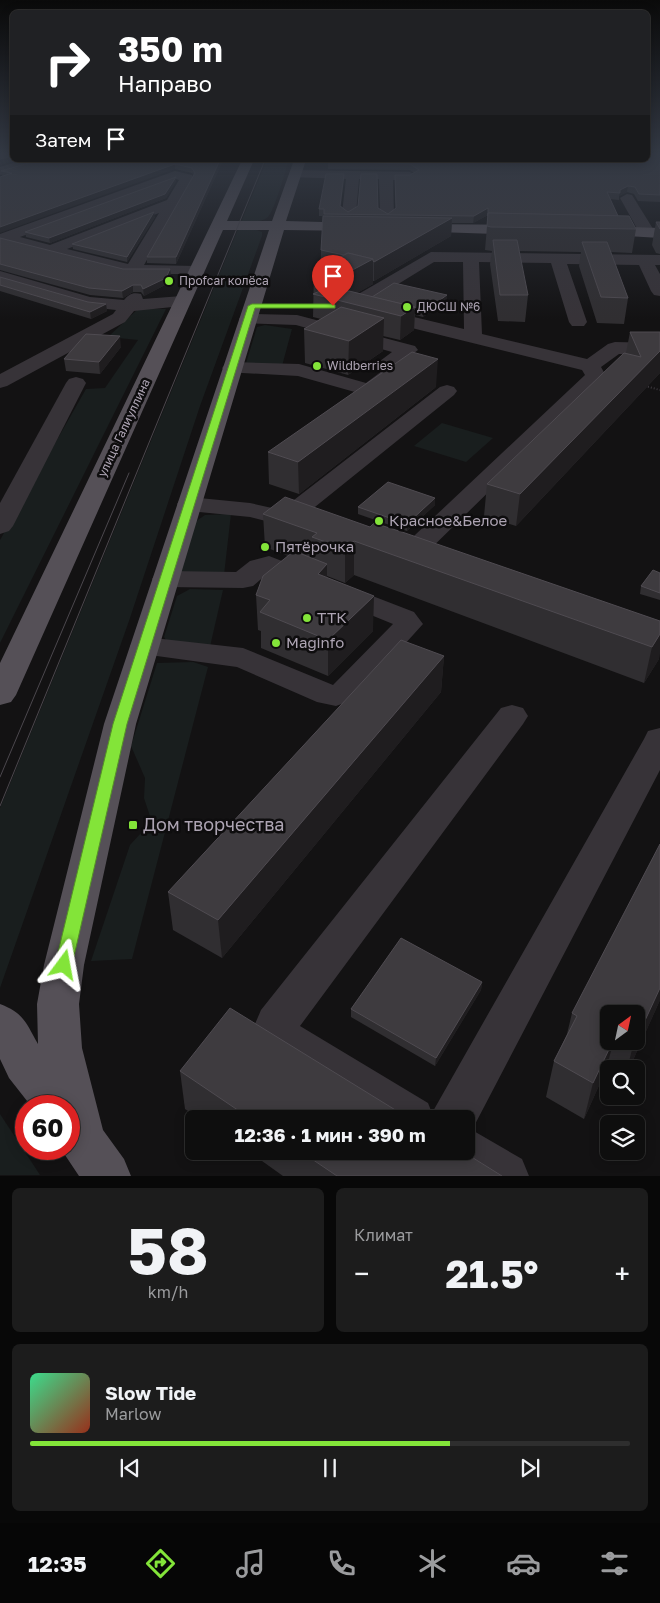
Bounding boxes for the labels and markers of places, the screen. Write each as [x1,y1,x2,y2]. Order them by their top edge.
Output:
pin [312,255,354,306]
place label: Проfcar колёса [179,273,269,288]
marker: Проfcar колёса [163,275,175,287]
place label: ДЮСШ №6 [417,299,480,314]
marker: ДЮСШ №6 [401,301,413,313]
place label: Wildberries [327,358,393,373]
marker: Wildberries [311,360,323,372]
place label: Красное&Белое [389,511,508,529]
marker: Красное&Белое [373,515,385,527]
place label: Пятёрочка [275,537,354,555]
marker: Пятёрочка [259,541,271,553]
place label: ТТК [317,608,347,626]
marker: ТТК [301,612,313,624]
place label: Maginfo [286,633,344,651]
marker: Maginfo [270,637,282,649]
place label: Дом творчества [143,813,284,835]
marker: Дом творчества [127,819,139,831]

